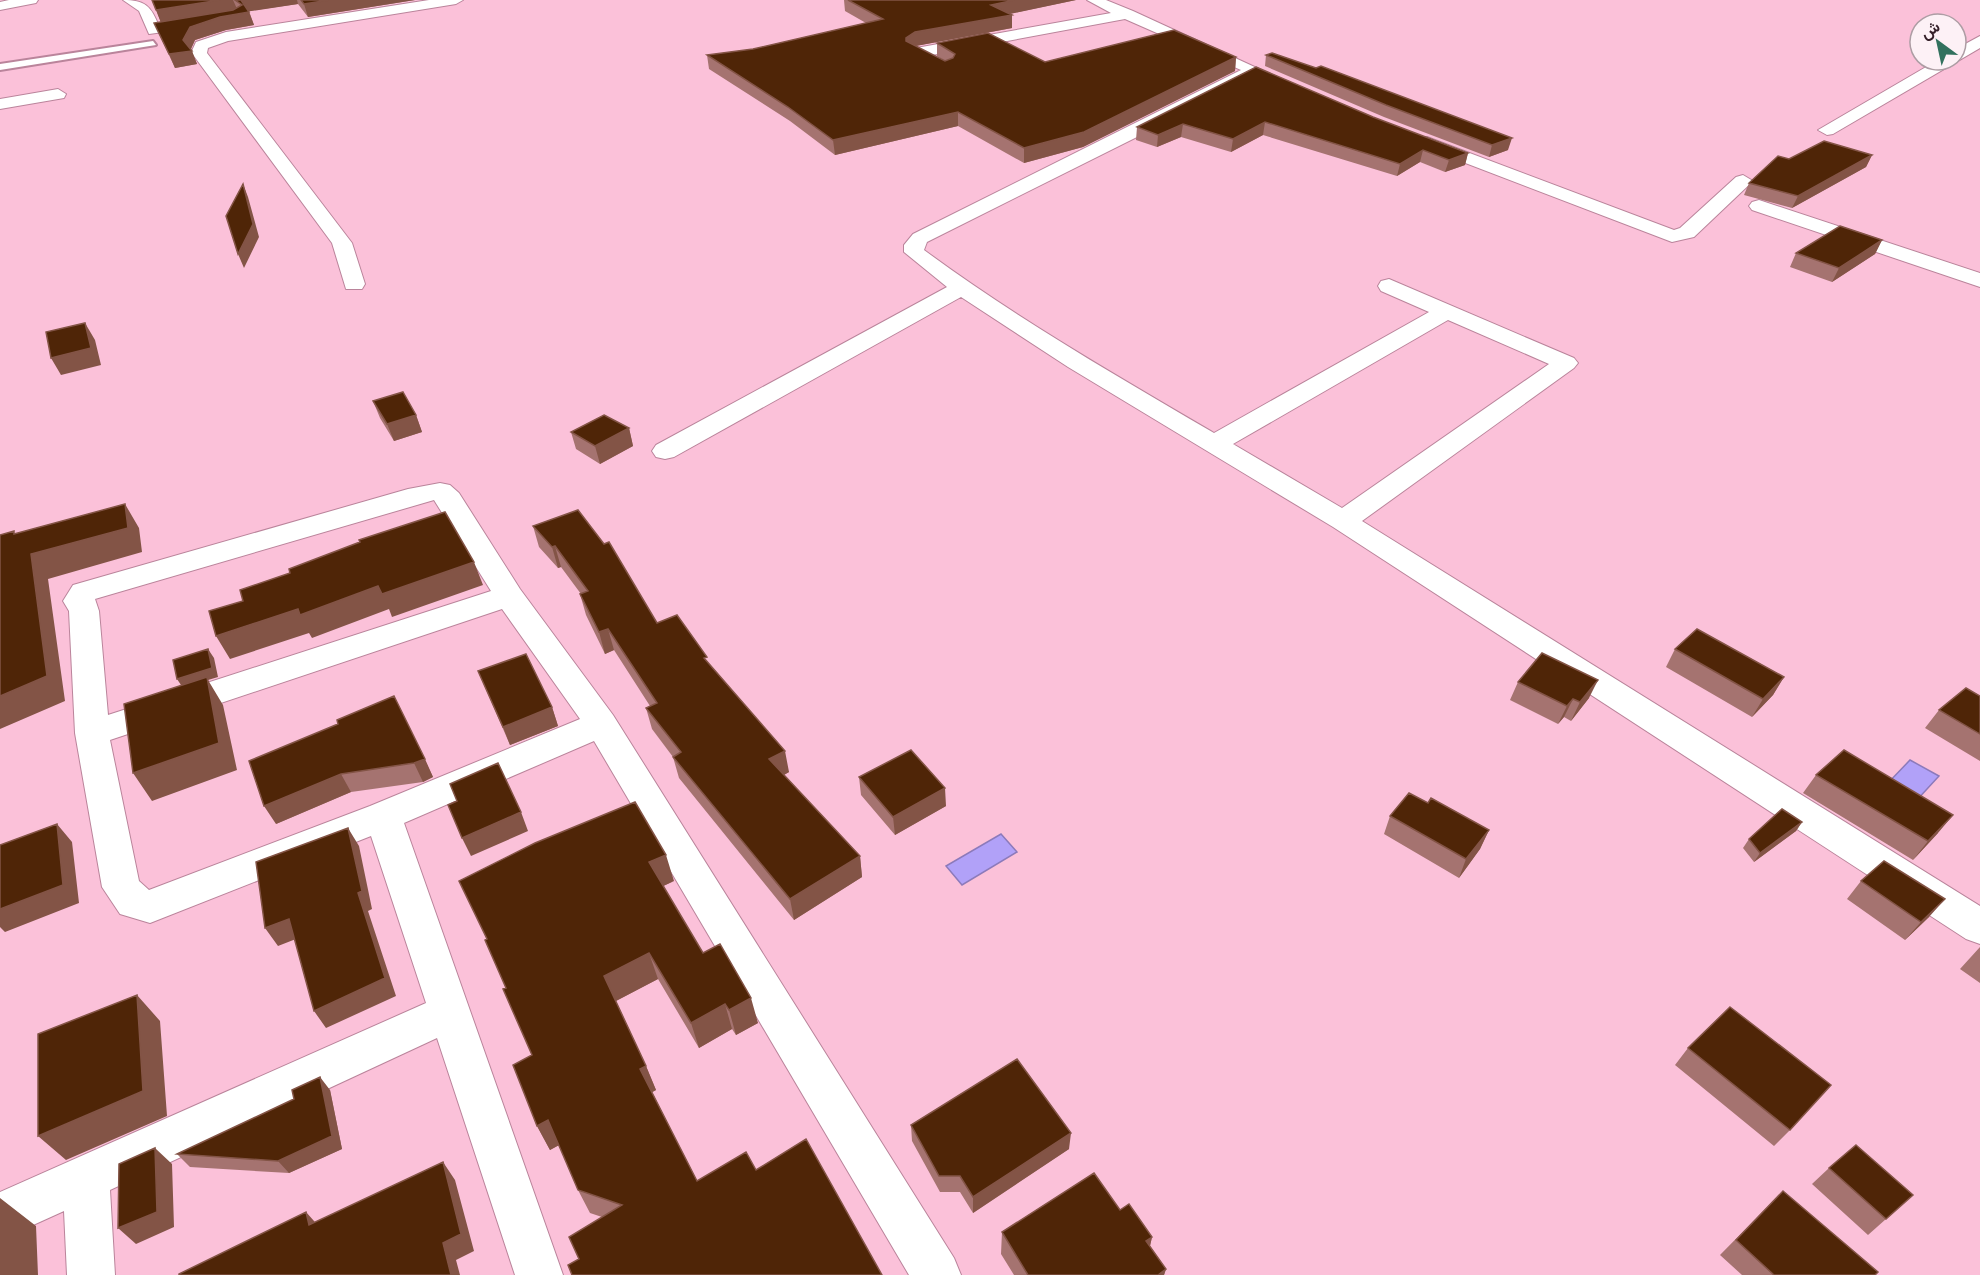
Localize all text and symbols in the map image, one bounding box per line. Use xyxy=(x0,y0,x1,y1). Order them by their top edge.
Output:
north arrow xyxy=(1908,12,1968,72)
text: ش xyxy=(1918,18,1943,43)

